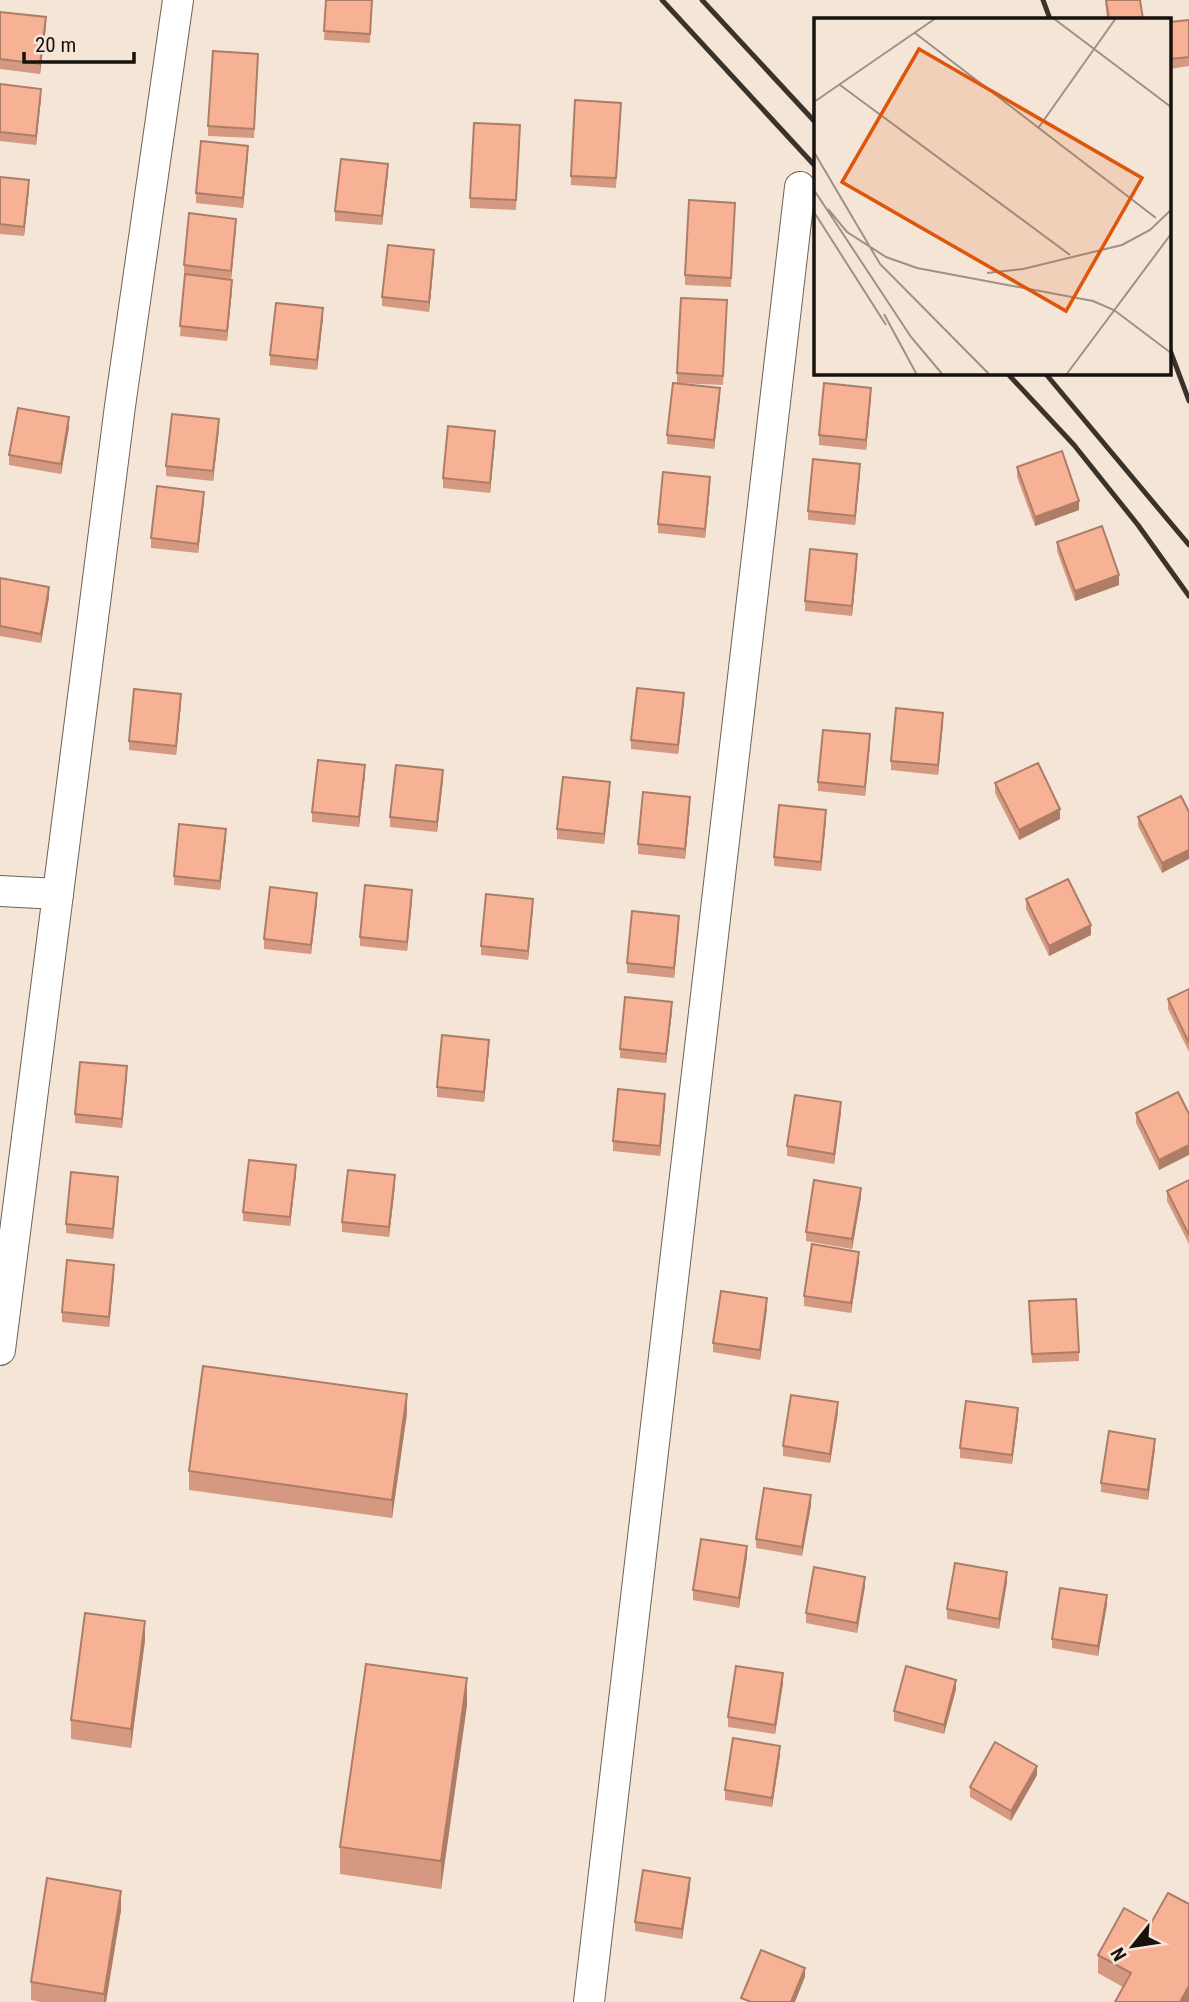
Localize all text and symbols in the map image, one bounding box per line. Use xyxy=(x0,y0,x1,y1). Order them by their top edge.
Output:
inset map xyxy=(814,18,1172,374)
scale bar xyxy=(24,21,135,65)
text: 20 m xyxy=(35,33,76,57)
north arrow xyxy=(1098,1911,1168,1981)
text: N xyxy=(1106,1943,1132,1965)

